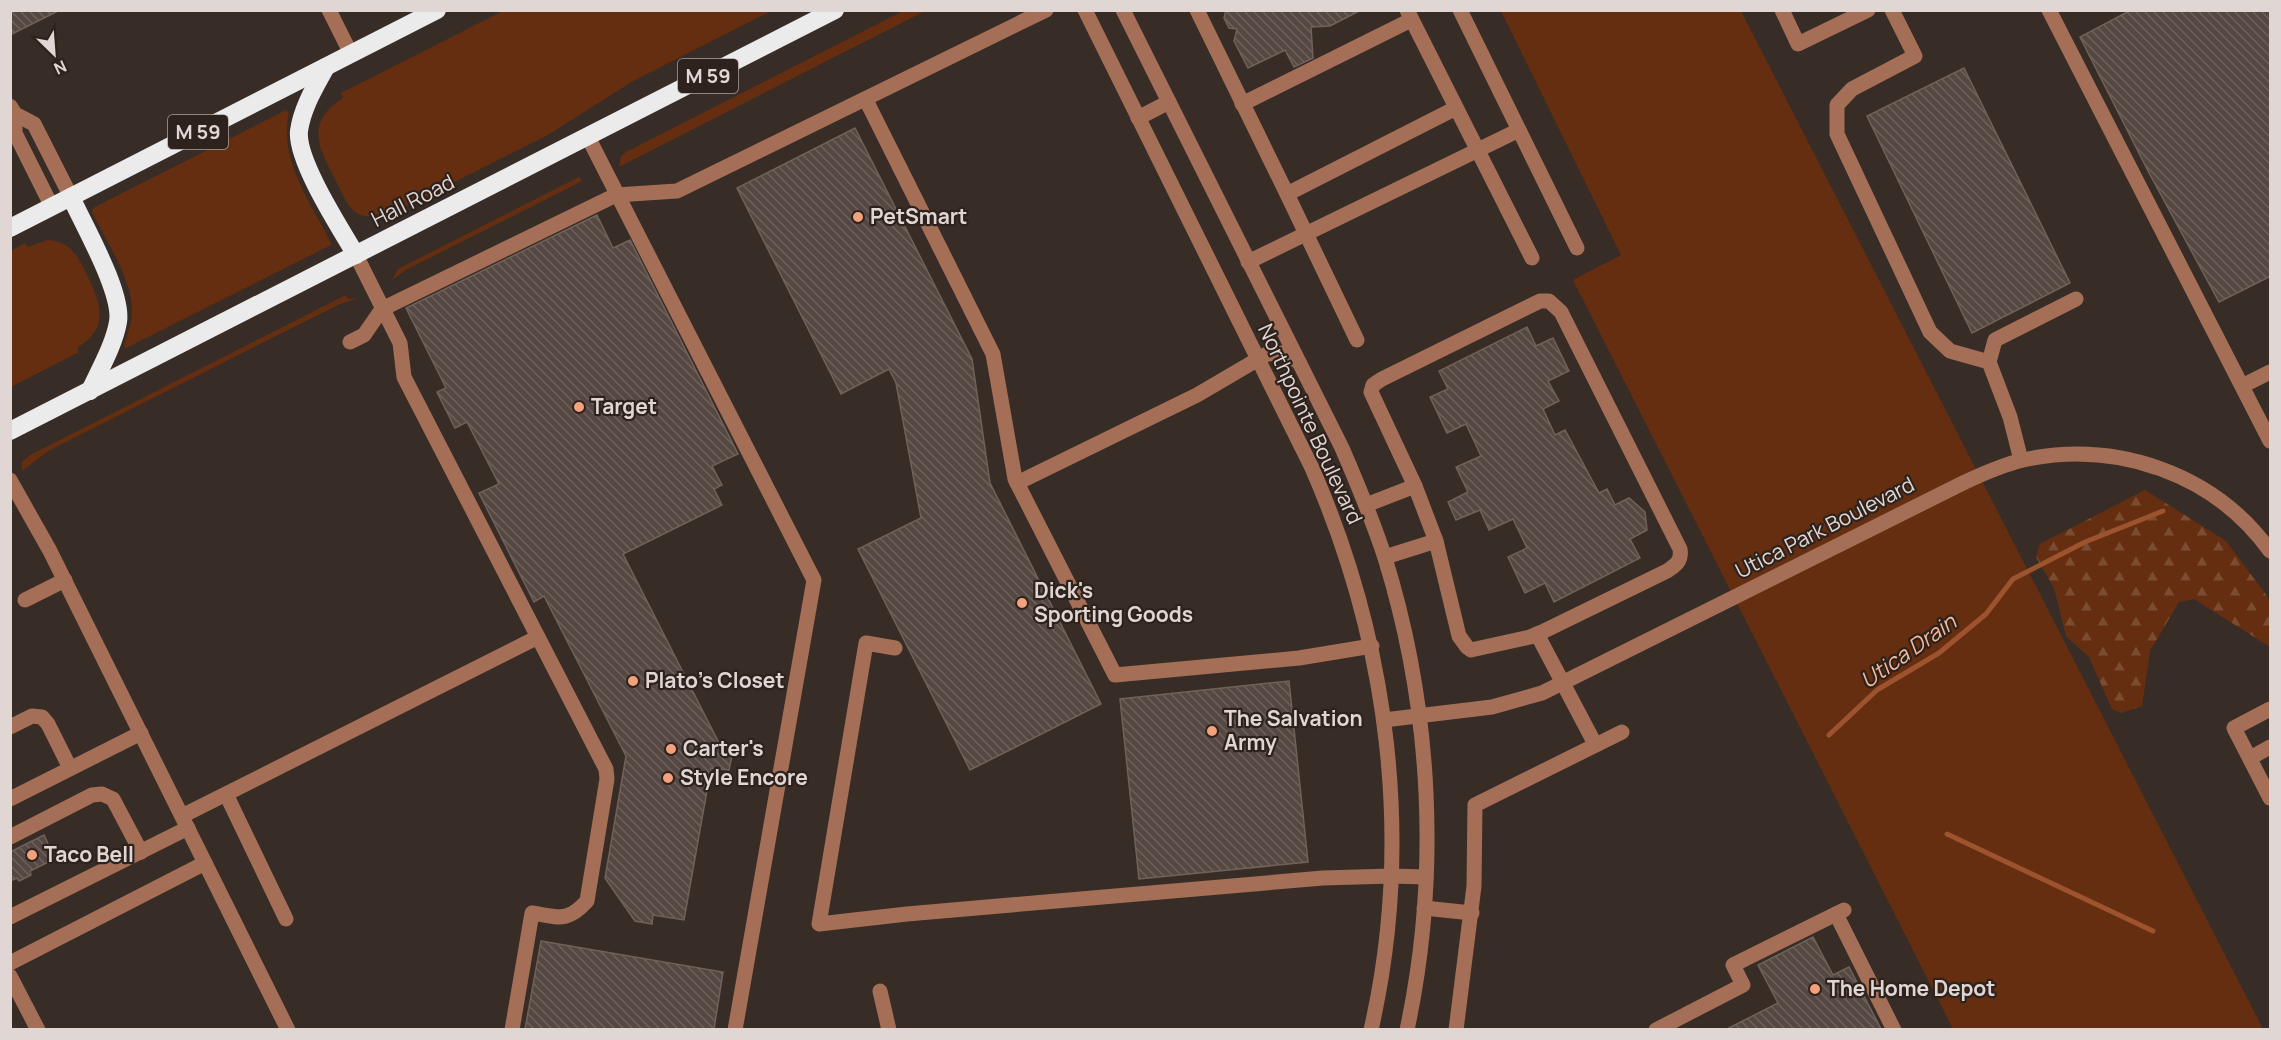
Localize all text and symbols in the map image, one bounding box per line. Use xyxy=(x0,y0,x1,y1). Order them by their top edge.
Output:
north arrow xyxy=(24,24,84,84)
text: N xyxy=(50,55,70,80)
road number: M 59 xyxy=(678,59,738,93)
road number: M 59 xyxy=(168,115,228,149)
street label: Hall Road xyxy=(366,167,459,233)
place label: PetSmart xyxy=(870,202,967,230)
marker: PetSmart xyxy=(851,210,865,224)
street label: Northpointe Boulevard xyxy=(1252,319,1370,528)
place label: Target xyxy=(591,392,657,420)
marker: Target xyxy=(572,400,586,414)
street label: Utica Park Boulevard xyxy=(1730,470,1919,584)
place label: Dick's Sporting Goods xyxy=(1034,576,1193,628)
marker: Dick's Sporting Goods xyxy=(1015,596,1029,610)
water label: Utica Drain xyxy=(1854,606,1963,695)
place label: Plato's Closet xyxy=(645,666,785,694)
marker: Plato's Closet xyxy=(626,674,640,688)
place label: The Salvation Army xyxy=(1224,704,1363,756)
marker: The Salvation Army xyxy=(1205,724,1219,738)
place label: Carter's xyxy=(683,734,764,762)
marker: Carter's xyxy=(664,742,678,756)
place label: Style Encore xyxy=(680,763,808,791)
marker: Style Encore xyxy=(661,771,675,785)
place label: Taco Bell xyxy=(44,840,134,868)
marker: Taco Bell xyxy=(25,848,39,862)
place label: The Home Depot xyxy=(1827,974,1995,1002)
marker: The Home Depot xyxy=(1808,982,1822,996)

